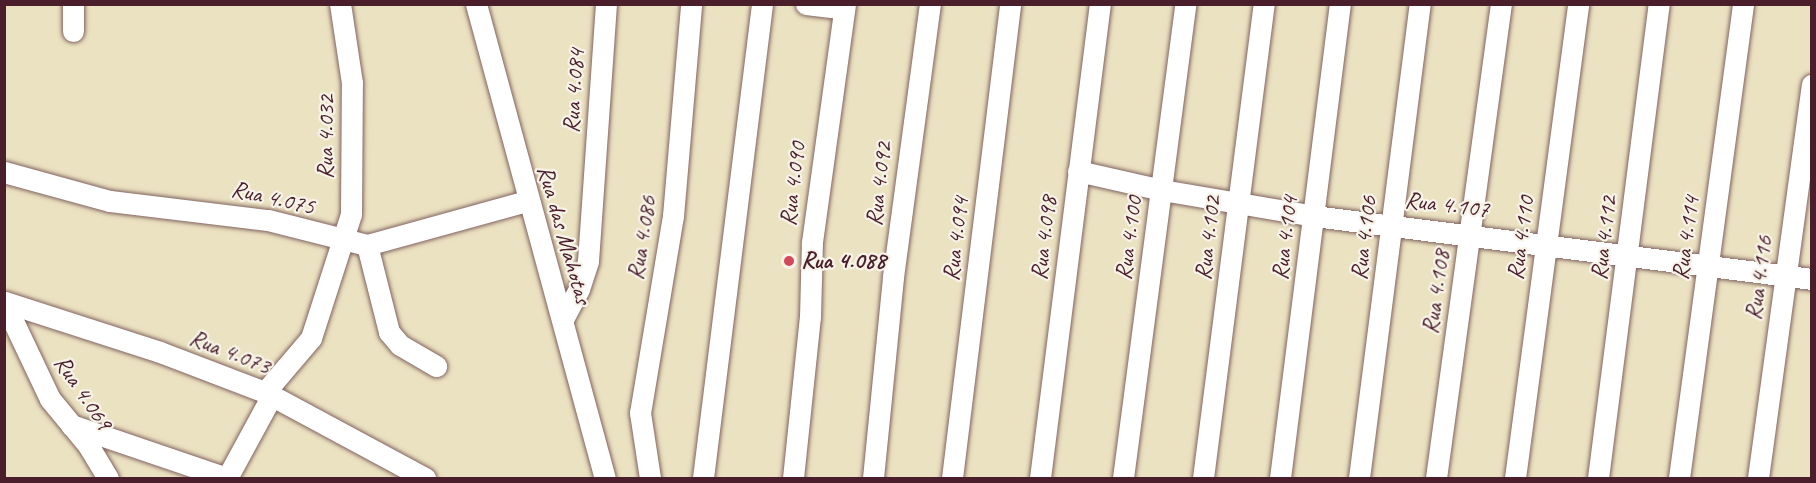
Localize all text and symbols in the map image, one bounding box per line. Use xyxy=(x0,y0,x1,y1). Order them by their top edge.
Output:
street label: Rua 4.084 xyxy=(557,48,591,134)
street label: Rua 4.032 xyxy=(311,95,341,179)
street label: Rua 4.090 xyxy=(774,140,812,228)
street label: Rua 4.092 xyxy=(860,140,898,228)
street label: Rua das Mahotas xyxy=(530,162,598,308)
street label: Rua 4.075 xyxy=(229,174,317,222)
street label: Rua 4.107 xyxy=(1403,186,1491,224)
street label: Rua 4.086 xyxy=(621,194,663,282)
street label: Rua 4.098 xyxy=(1025,194,1063,282)
street label: Rua 4.100 xyxy=(1109,194,1149,282)
street label: Rua 4.102 xyxy=(1189,194,1227,282)
street label: Rua 4.104 xyxy=(1266,194,1304,282)
street label: Rua 4.106 xyxy=(1345,194,1383,282)
street label: Rua 4.110 xyxy=(1501,194,1541,282)
street label: Rua 4.112 xyxy=(1585,194,1623,282)
street label: Rua 4.114 xyxy=(1666,194,1706,282)
street label: Rua 4.094 xyxy=(937,195,975,283)
street label: Rua 4.116 xyxy=(1739,234,1779,322)
place label: Rua 4.088 xyxy=(801,247,886,275)
street label: Rua 4.108 xyxy=(1416,248,1456,336)
marker: Rua 4.088 xyxy=(782,254,796,268)
street label: Rua 4.073 xyxy=(185,323,275,381)
street label: Rua 4.069 xyxy=(47,350,119,436)

